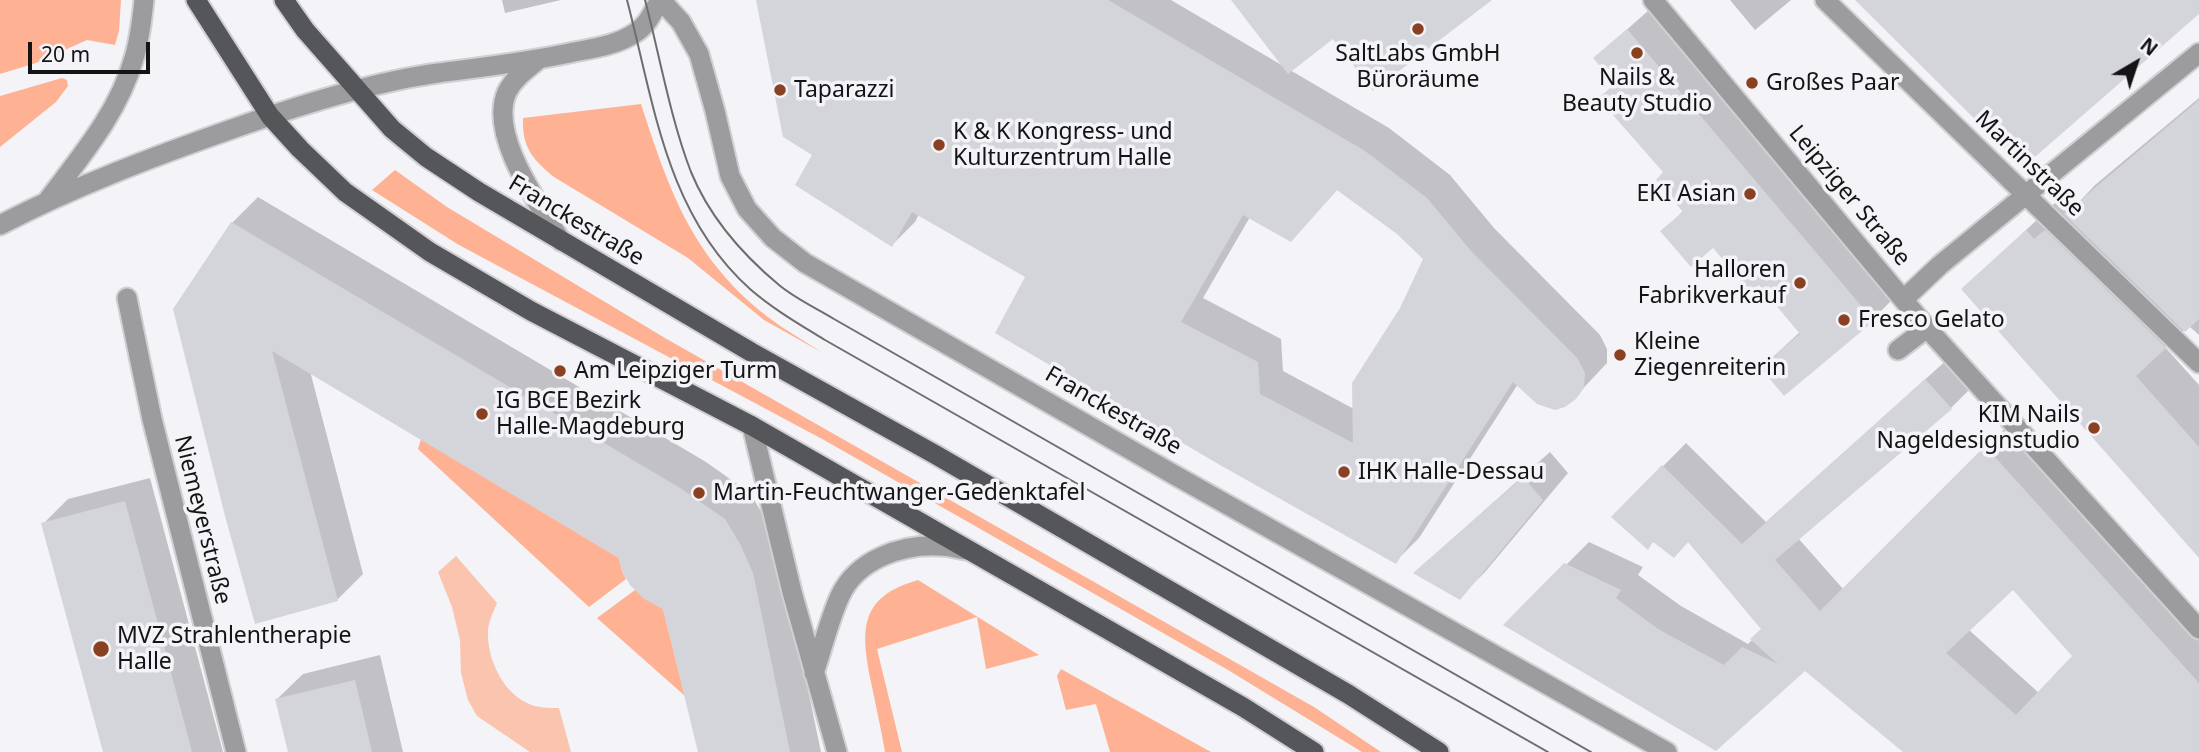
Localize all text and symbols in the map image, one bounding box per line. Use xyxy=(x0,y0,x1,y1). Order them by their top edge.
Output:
marker: SaltLabs GmbH Büroräume xyxy=(1410,21,1426,37)
scale bar xyxy=(32,28,154,72)
north arrow xyxy=(2101,28,2171,98)
text: N xyxy=(2135,32,2163,62)
text: 20 m xyxy=(41,40,90,68)
place label: SaltLabs GmbH Büroräume xyxy=(1335,40,1501,94)
marker: Nails & Beauty Studio xyxy=(1629,45,1645,61)
place label: Nails & Beauty Studio xyxy=(1562,64,1712,118)
place label: Großes Paar xyxy=(1766,69,1899,97)
marker: Großes Paar xyxy=(1744,75,1760,91)
place label: Taparazzi xyxy=(794,76,894,104)
marker: Taparazzi xyxy=(772,82,788,98)
street label: Martinstraße xyxy=(1969,105,2089,223)
place label: K & K Kongress- und Kulturzentrum Halle xyxy=(953,118,1173,172)
street label: Leipziger Straße xyxy=(1782,120,1916,272)
marker: K & K Kongress- und Kulturzentrum Halle xyxy=(931,137,947,153)
street label: Franckestraße xyxy=(503,170,649,272)
place label: EKI Asian xyxy=(1636,180,1736,208)
marker: EKI Asian xyxy=(1742,186,1758,202)
place label: Halloren Fabrikverkauf xyxy=(1638,256,1786,310)
marker: Halloren Fabrikverkauf xyxy=(1792,275,1808,291)
place label: Fresco Gelato xyxy=(1858,306,2005,334)
marker: Fresco Gelato xyxy=(1836,312,1852,328)
place label: Kleine Ziegenreiterin xyxy=(1634,328,1786,382)
marker: Kleine Ziegenreiterin xyxy=(1612,347,1628,363)
place label: Am Leipziger Turm xyxy=(574,357,777,385)
street label: Franckestraße xyxy=(1040,361,1186,461)
marker: Am Leipziger Turm xyxy=(552,363,568,379)
place label: IG BCE Bezirk Halle-Magdeburg xyxy=(496,387,685,441)
place label: KIM Nails Nageldesignstudio xyxy=(1877,401,2080,455)
marker: IG BCE Bezirk Halle-Magdeburg xyxy=(474,406,490,422)
marker: KIM Nails Nageldesignstudio xyxy=(2086,420,2102,436)
street label: Niemeyerstraße xyxy=(168,433,236,607)
place label: IHK Halle-Dessau xyxy=(1358,458,1544,486)
marker: IHK Halle-Dessau xyxy=(1336,464,1352,480)
place label: Martin-Feuchtwanger-Gedenktafel xyxy=(713,479,1085,507)
marker: Martin-Feuchtwanger-Gedenktafel xyxy=(691,485,707,501)
place label: MVZ Strahlentherapie Halle xyxy=(117,622,351,676)
marker: MVZ Strahlentherapie Halle xyxy=(91,639,111,659)

